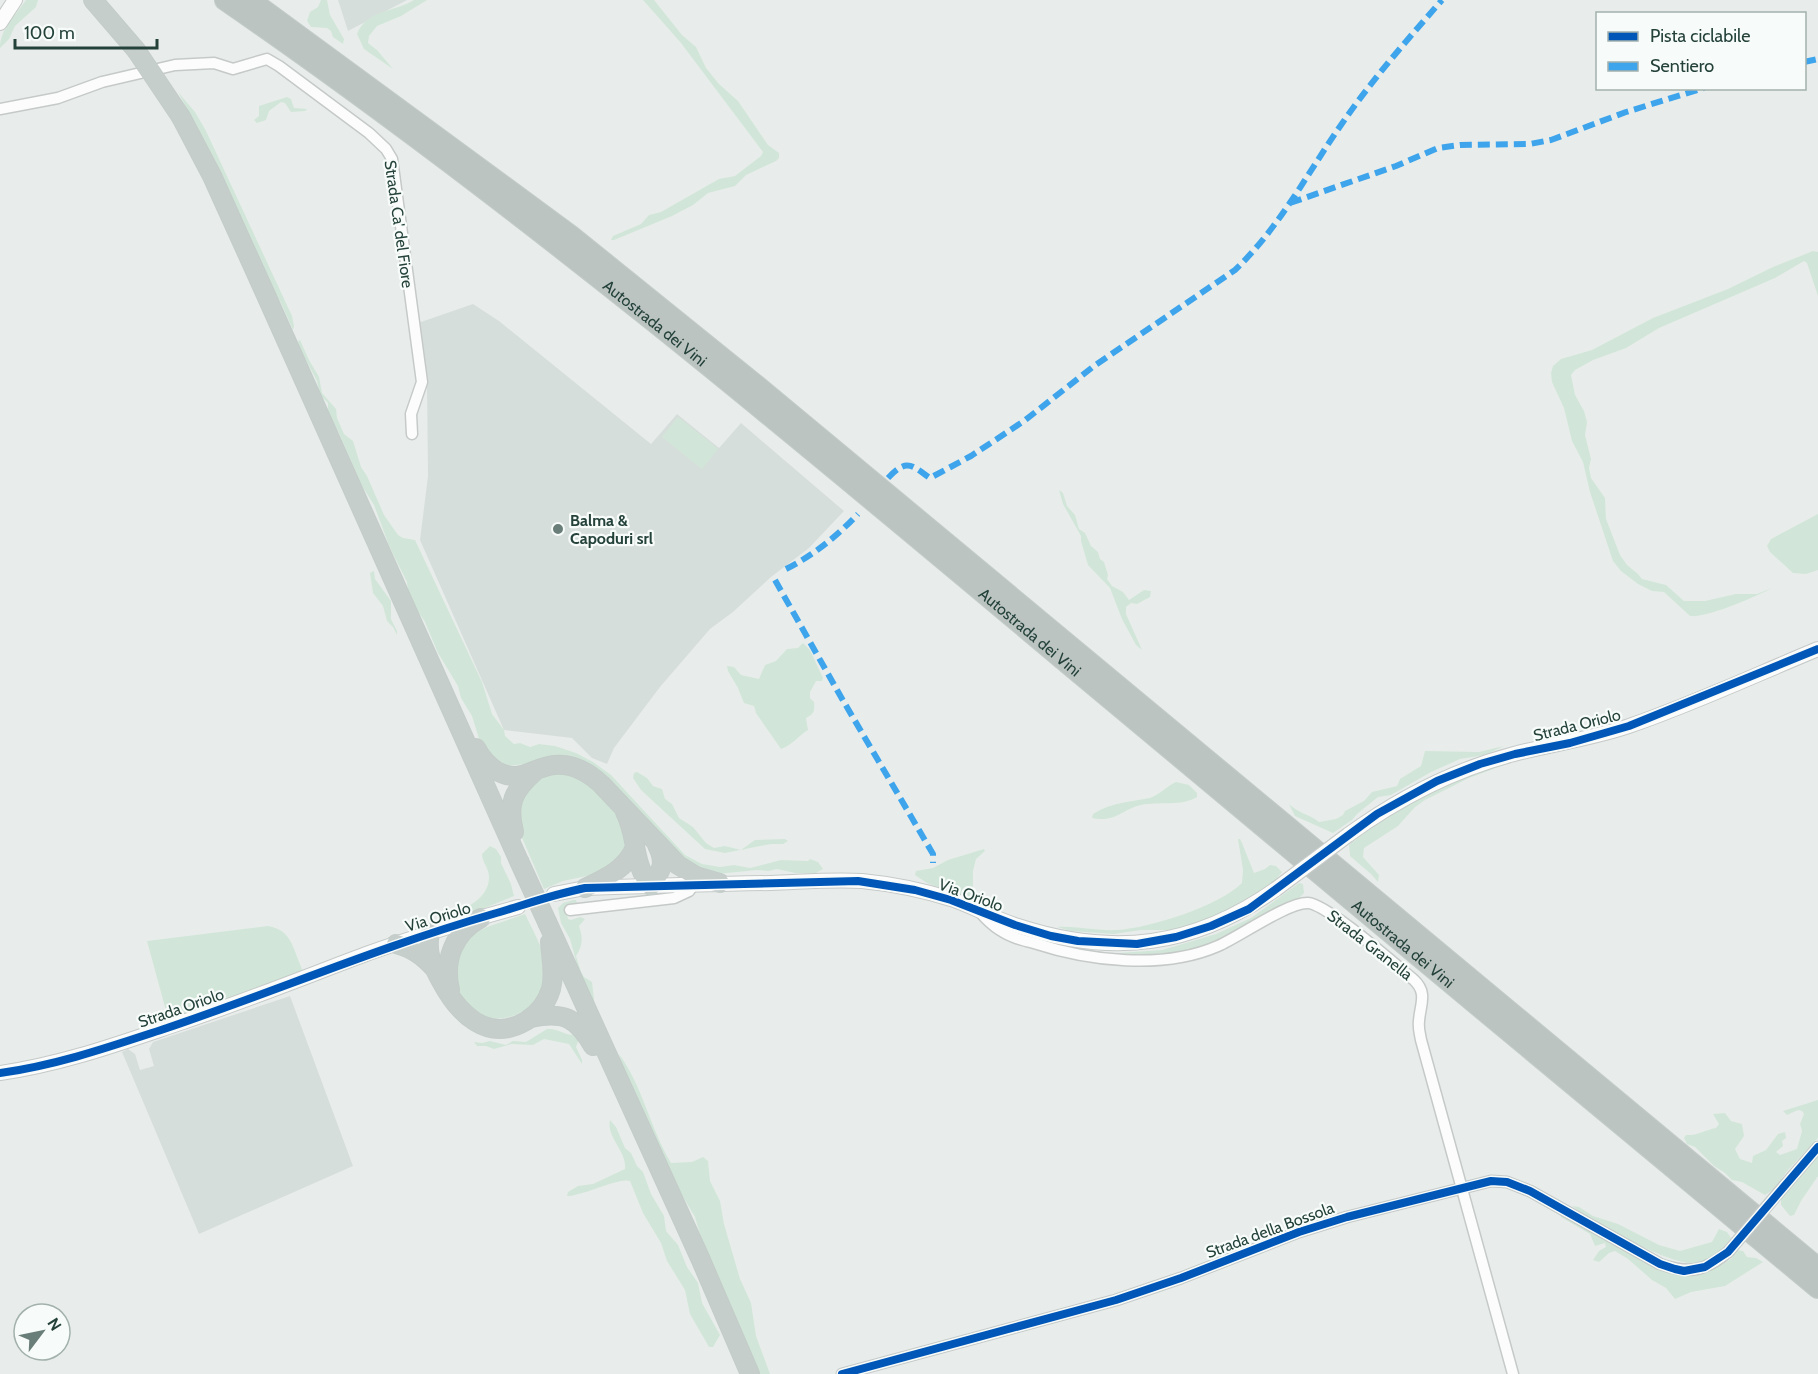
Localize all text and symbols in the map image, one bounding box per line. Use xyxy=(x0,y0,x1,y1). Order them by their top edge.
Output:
scale bar xyxy=(15,12,158,50)
legend xyxy=(1596,12,1806,90)
text: 100 m xyxy=(24,22,75,44)
text: Pista ciclabile xyxy=(1650,25,1750,47)
text: Sentiero xyxy=(1650,55,1714,77)
street label: Strada Ca' del Fiore xyxy=(381,159,417,289)
street label: Autostrada dei Vini xyxy=(600,276,711,370)
place label: Balma & Capoduri srl xyxy=(570,511,653,548)
marker: Balma & Capoduri srl xyxy=(551,522,565,536)
street label: Autostrada dei Vini xyxy=(975,584,1085,680)
street label: Strada Oriolo xyxy=(1531,705,1623,745)
street label: Via Oriolo xyxy=(936,875,1006,915)
street label: Autostrada dei Vini xyxy=(1348,895,1458,992)
street label: Via Oriolo xyxy=(403,898,473,936)
street label: Strada Granella xyxy=(1324,906,1417,984)
street label: Strada Oriolo xyxy=(136,984,226,1032)
street label: Strada della Bossola xyxy=(1203,1198,1337,1262)
north arrow xyxy=(12,1302,72,1362)
text: N xyxy=(43,1314,65,1334)

